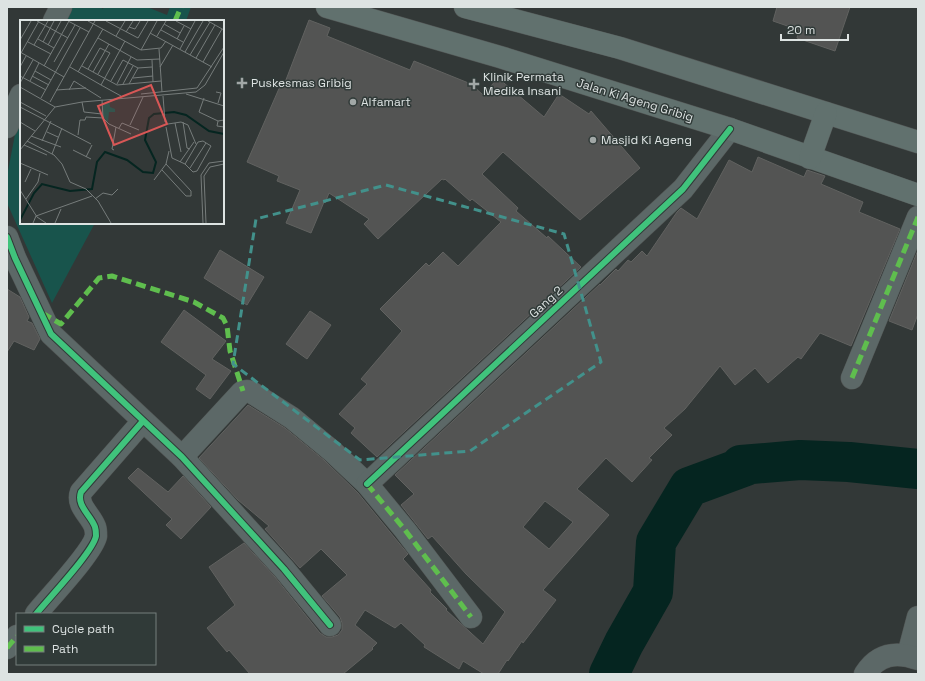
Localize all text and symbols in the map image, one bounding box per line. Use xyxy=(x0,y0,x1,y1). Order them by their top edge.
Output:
scale bar xyxy=(781,16,848,42)
inset map xyxy=(20,20,224,224)
text: 20 m xyxy=(787,22,815,38)
place label: Klinik Permata Medika Insani xyxy=(483,69,564,99)
place label: Puskesmas Gribig xyxy=(251,75,352,91)
street label: Jalan Ki Ageng Gribig xyxy=(575,75,695,125)
marker: Puskesmas Gribig xyxy=(236,77,248,89)
marker: Klinik Permata Medika Insani xyxy=(468,78,480,90)
place label: Alfamart xyxy=(361,94,411,110)
marker: Alfamart xyxy=(348,97,358,107)
place label: Masjid Ki Ageng xyxy=(601,132,692,148)
marker: Masjid Ki Ageng xyxy=(588,135,598,145)
street label: Gang 2 xyxy=(526,282,566,322)
legend xyxy=(16,613,156,665)
text: Cycle path xyxy=(52,621,114,637)
text: Path xyxy=(52,641,78,657)

